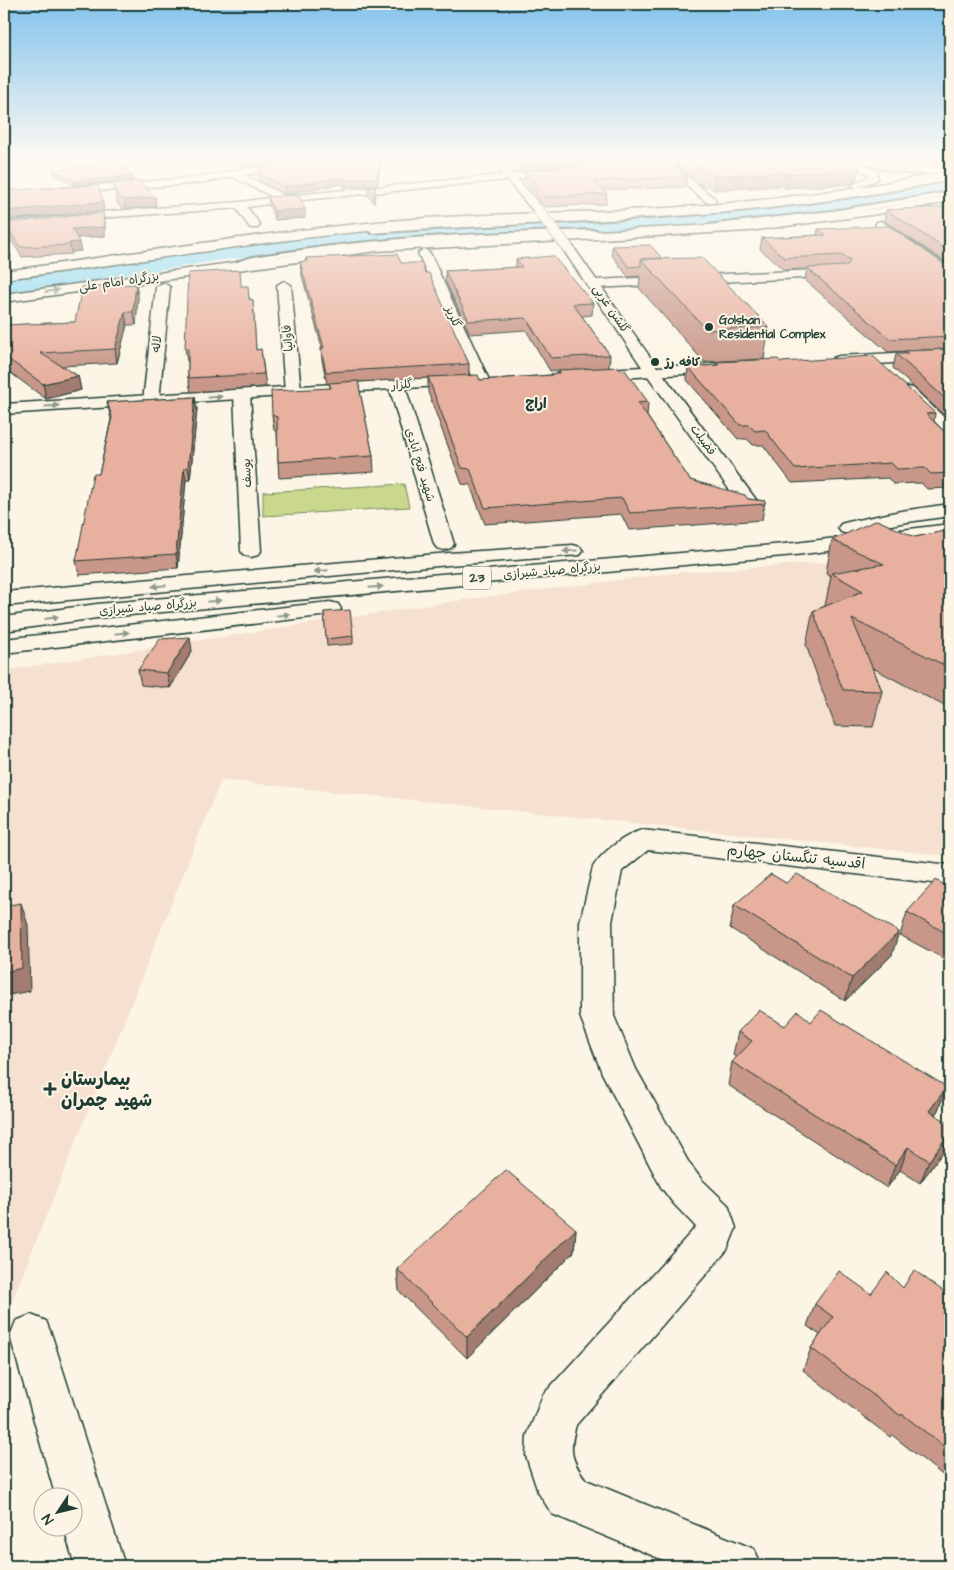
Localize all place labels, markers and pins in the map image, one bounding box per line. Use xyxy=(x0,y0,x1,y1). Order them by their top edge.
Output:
place label: Golshan Residential Complex xyxy=(719,312,826,344)
marker: Golshan Residential Complex xyxy=(703,321,715,333)
place label: کافه رژ xyxy=(664,354,701,371)
marker: کافه رژ xyxy=(649,356,661,368)
place label: بیمارستان شهید چمران xyxy=(61,1067,152,1113)
marker: بیمارستان شهید چمران xyxy=(43,1082,57,1096)

